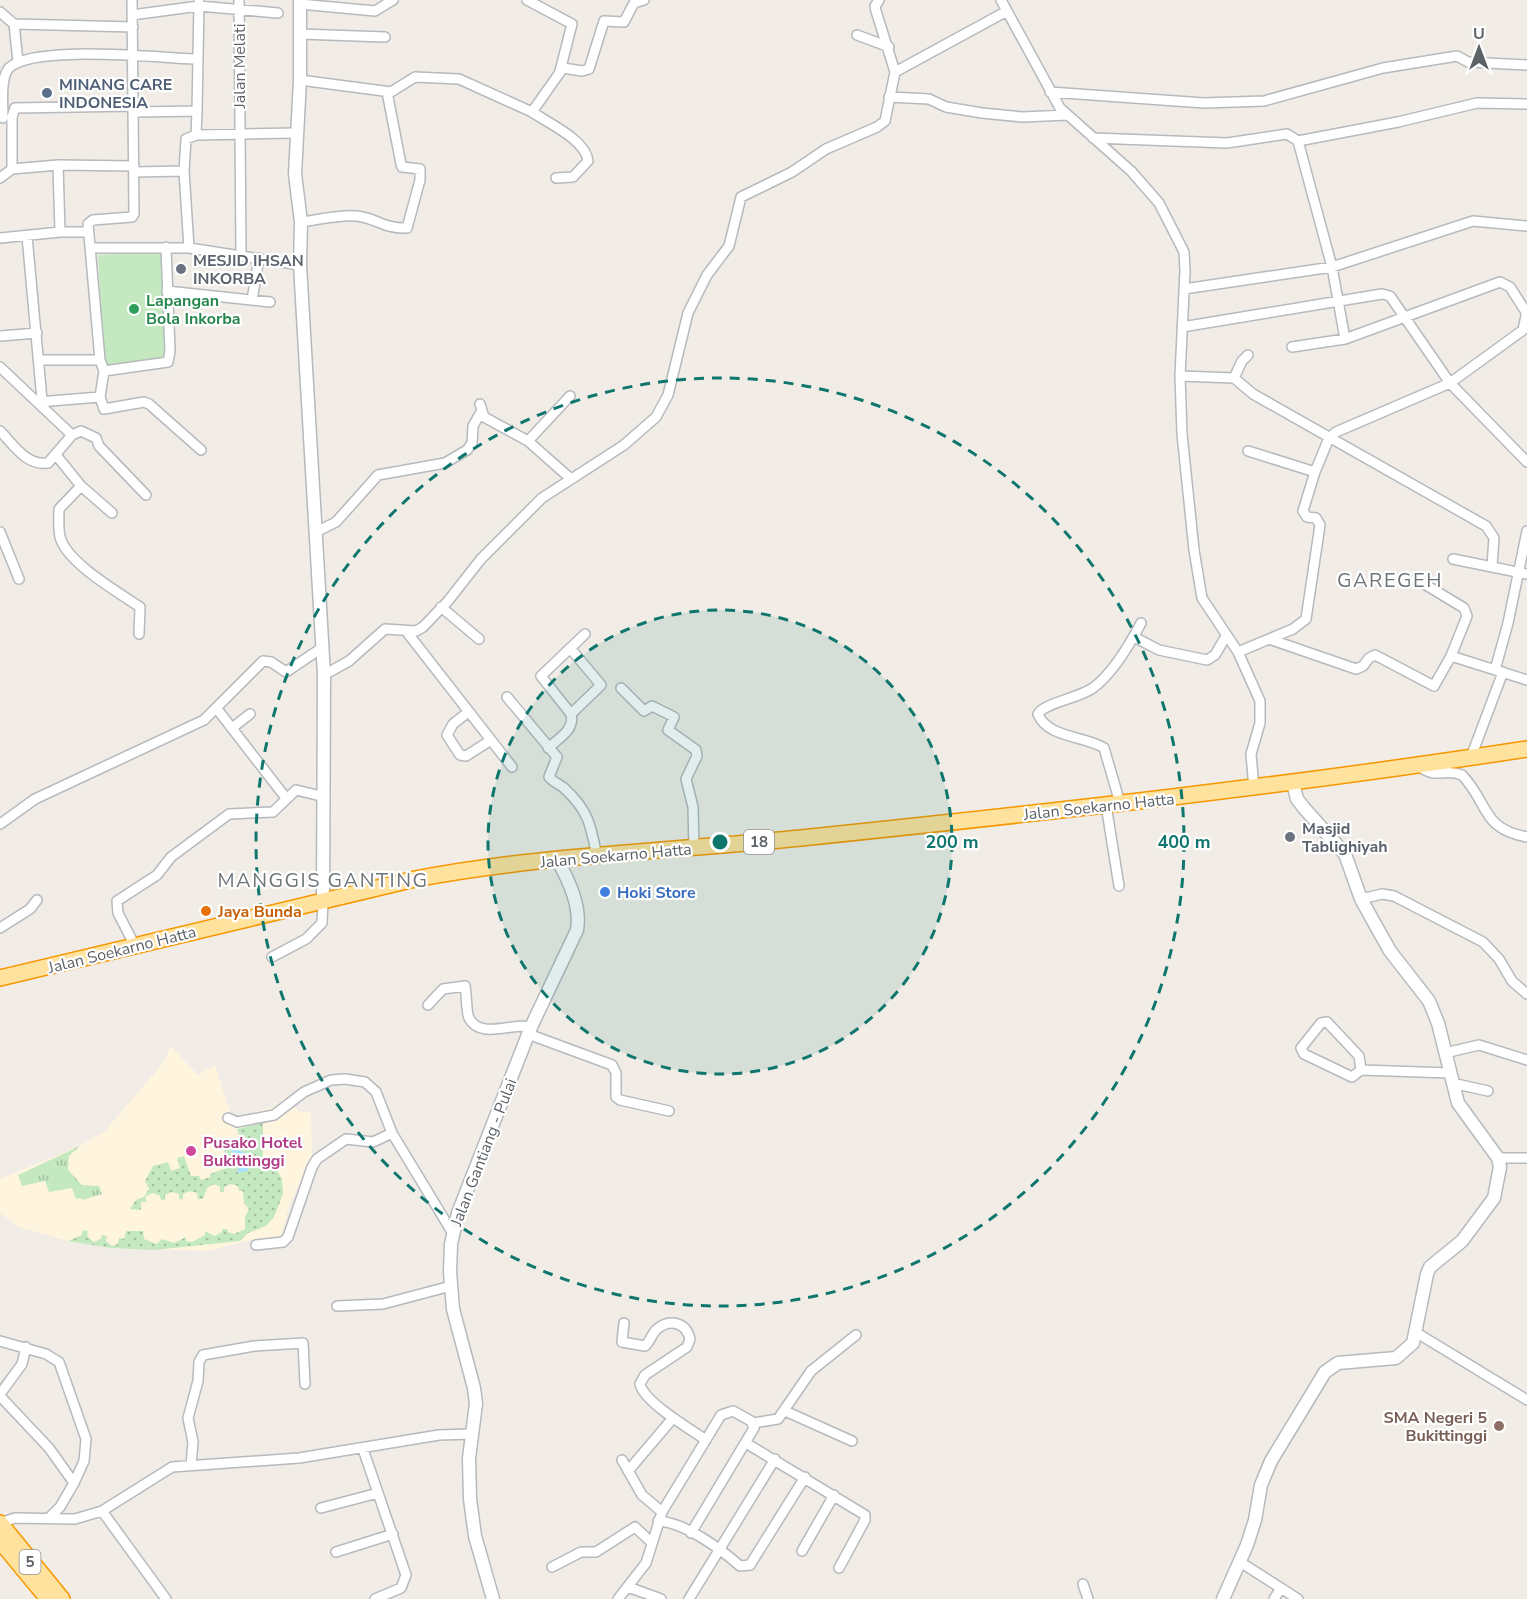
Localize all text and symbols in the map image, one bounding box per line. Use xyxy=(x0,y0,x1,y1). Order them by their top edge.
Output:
north arrow xyxy=(1449,18,1509,78)
text: U xyxy=(1473,23,1485,45)
street label: Jalan Melati xyxy=(229,24,251,109)
place label: MINANG CARE INDONESIA xyxy=(59,74,172,114)
marker: MINANG CARE INDONESIA xyxy=(40,86,54,100)
place label: MESJID IHSAN INKORBA xyxy=(193,250,304,290)
marker: MESJID IHSAN INKORBA xyxy=(174,262,188,276)
place label: Lapangan Bola Inkorba xyxy=(146,290,241,330)
marker: Lapangan Bola Inkorba xyxy=(127,302,141,316)
district label: GAREGEH xyxy=(1337,567,1443,594)
street label: Jalan Soekarno Hatta xyxy=(1022,788,1176,826)
place label: Masjid Tablighiyah xyxy=(1302,818,1388,858)
road number: 18 xyxy=(744,830,774,854)
text: 200 m xyxy=(925,830,979,854)
text: 400 m xyxy=(1157,830,1211,854)
marker: Masjid Tablighiyah xyxy=(1283,830,1297,844)
centre of rings xyxy=(710,832,730,852)
street label: Jalan Soekarno Hatta xyxy=(539,838,693,874)
district label: MANGGIS GANTING xyxy=(218,867,428,894)
place label: Hoki Store xyxy=(617,882,696,904)
marker: Hoki Store xyxy=(598,885,612,899)
place label: Jaya Bunda xyxy=(217,901,302,923)
marker: Jaya Bunda xyxy=(199,904,213,918)
street label: Jalan Soekarno Hatta xyxy=(45,921,198,979)
street label: Jalan Gantiang - Pulai xyxy=(445,1075,522,1230)
place label: Pusako Hotel Bukittinggi xyxy=(203,1132,302,1172)
marker: Pusako Hotel Bukittinggi xyxy=(184,1144,198,1158)
place label: SMA Negeri 5 Bukittinggi xyxy=(1384,1407,1487,1447)
marker: SMA Negeri 5 Bukittinggi xyxy=(1492,1419,1506,1433)
road number: 5 xyxy=(20,1550,40,1574)

